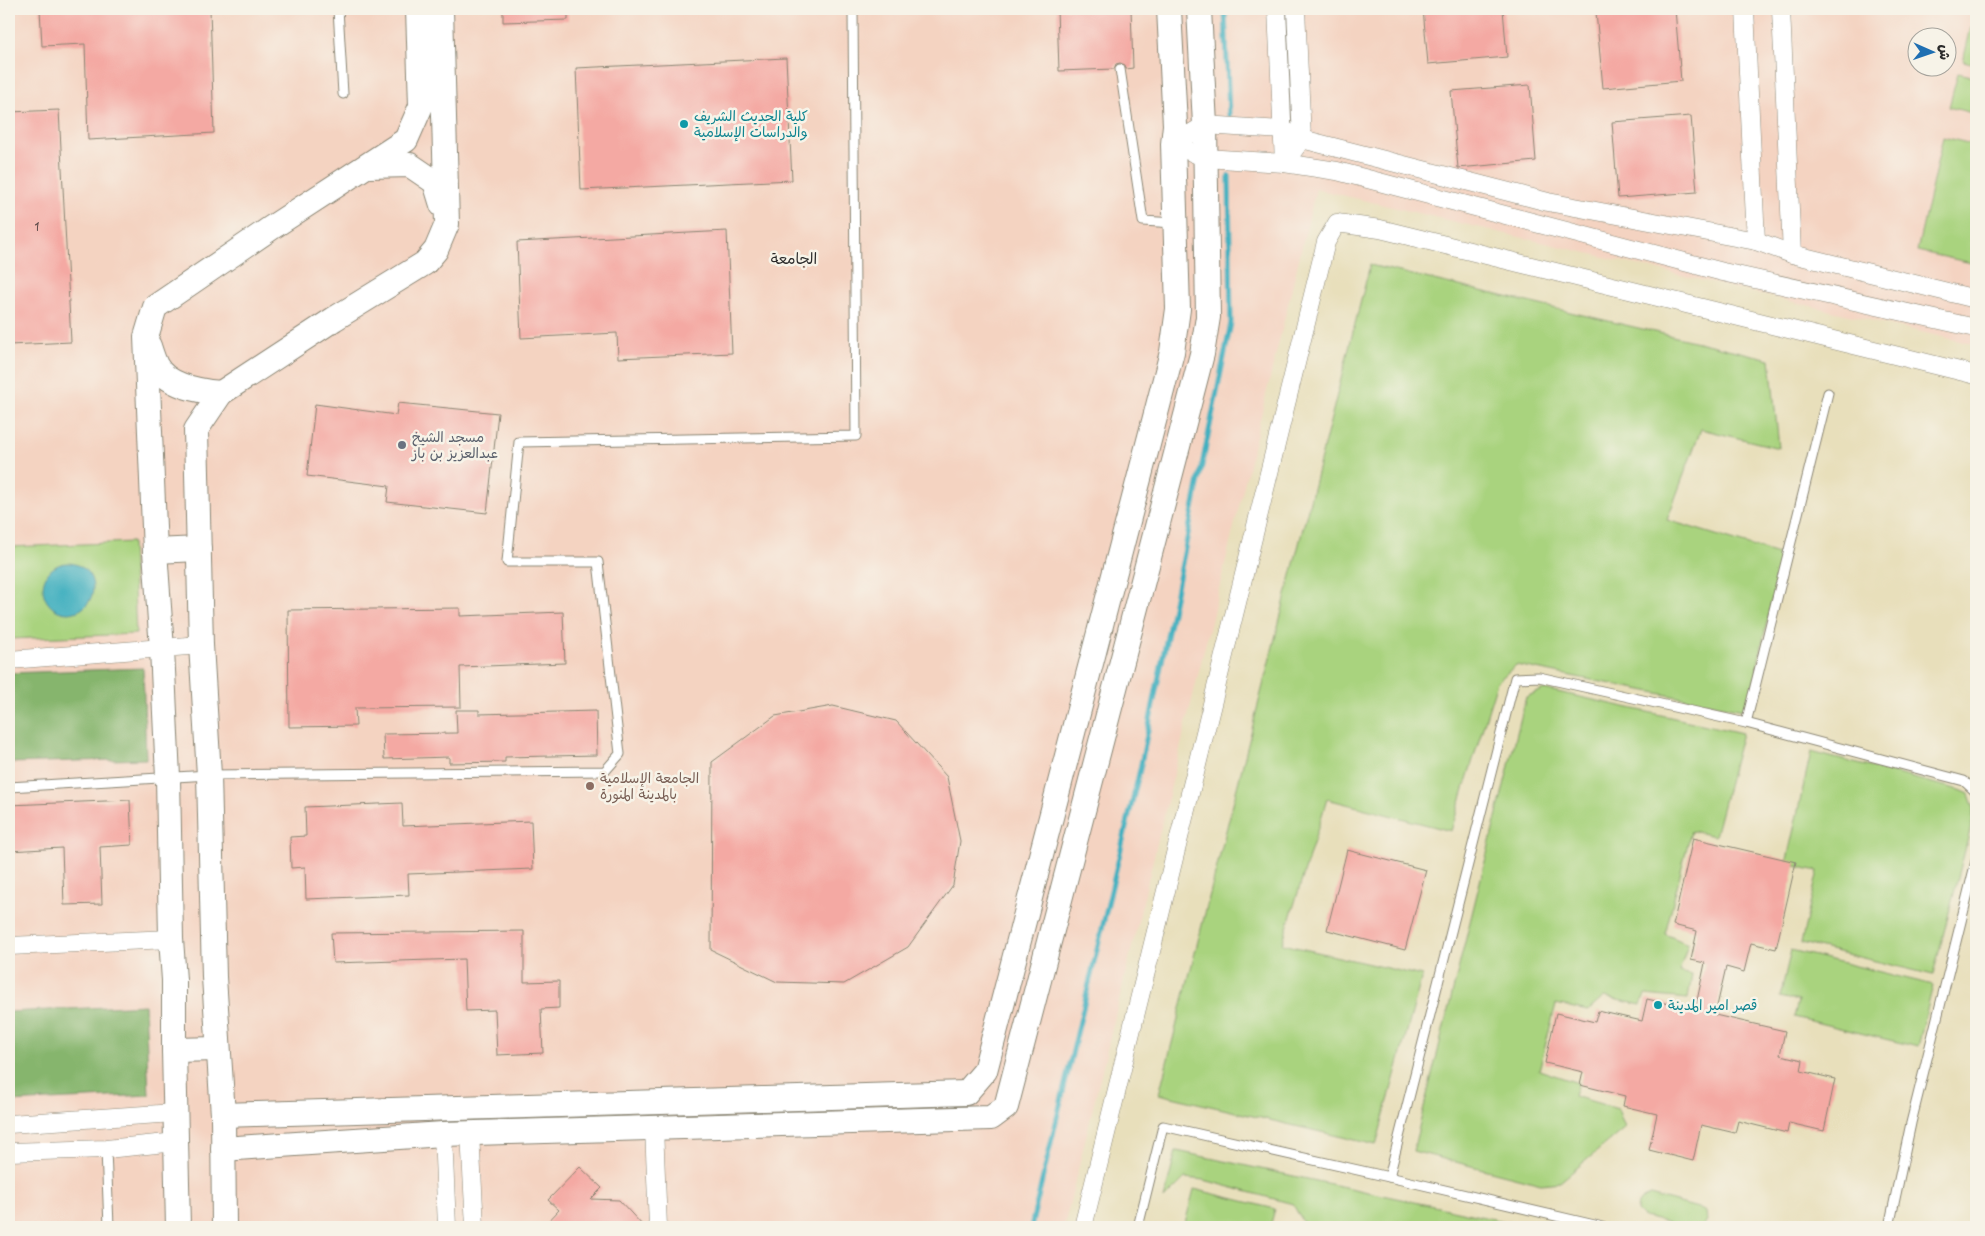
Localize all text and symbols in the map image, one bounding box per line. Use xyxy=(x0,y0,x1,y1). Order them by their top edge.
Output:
north arrow xyxy=(1908,28,1958,78)
text: ش xyxy=(1935,44,1956,61)
place label: كلية الحديث الشريف والدراسات الإسلامية xyxy=(694,105,808,142)
marker: كلية الحديث الشريف والدراسات الإسلامية xyxy=(678,118,690,130)
house number: 1 xyxy=(35,218,40,235)
district label: الجامعة xyxy=(771,246,817,269)
place label: مسجد الشيخ عبدالعزيز بن باز xyxy=(411,426,498,463)
marker: مسجد الشيخ عبدالعزيز بن باز xyxy=(396,439,408,451)
place label: الجامعة الإسلامية بالمدينة المنورة xyxy=(600,767,699,804)
marker: الجامعة الإسلامية بالمدينة المنورة xyxy=(584,780,596,792)
place label: قصر امير المدينة xyxy=(1668,994,1757,1015)
marker: قصر امير المدينة xyxy=(1652,999,1664,1011)

